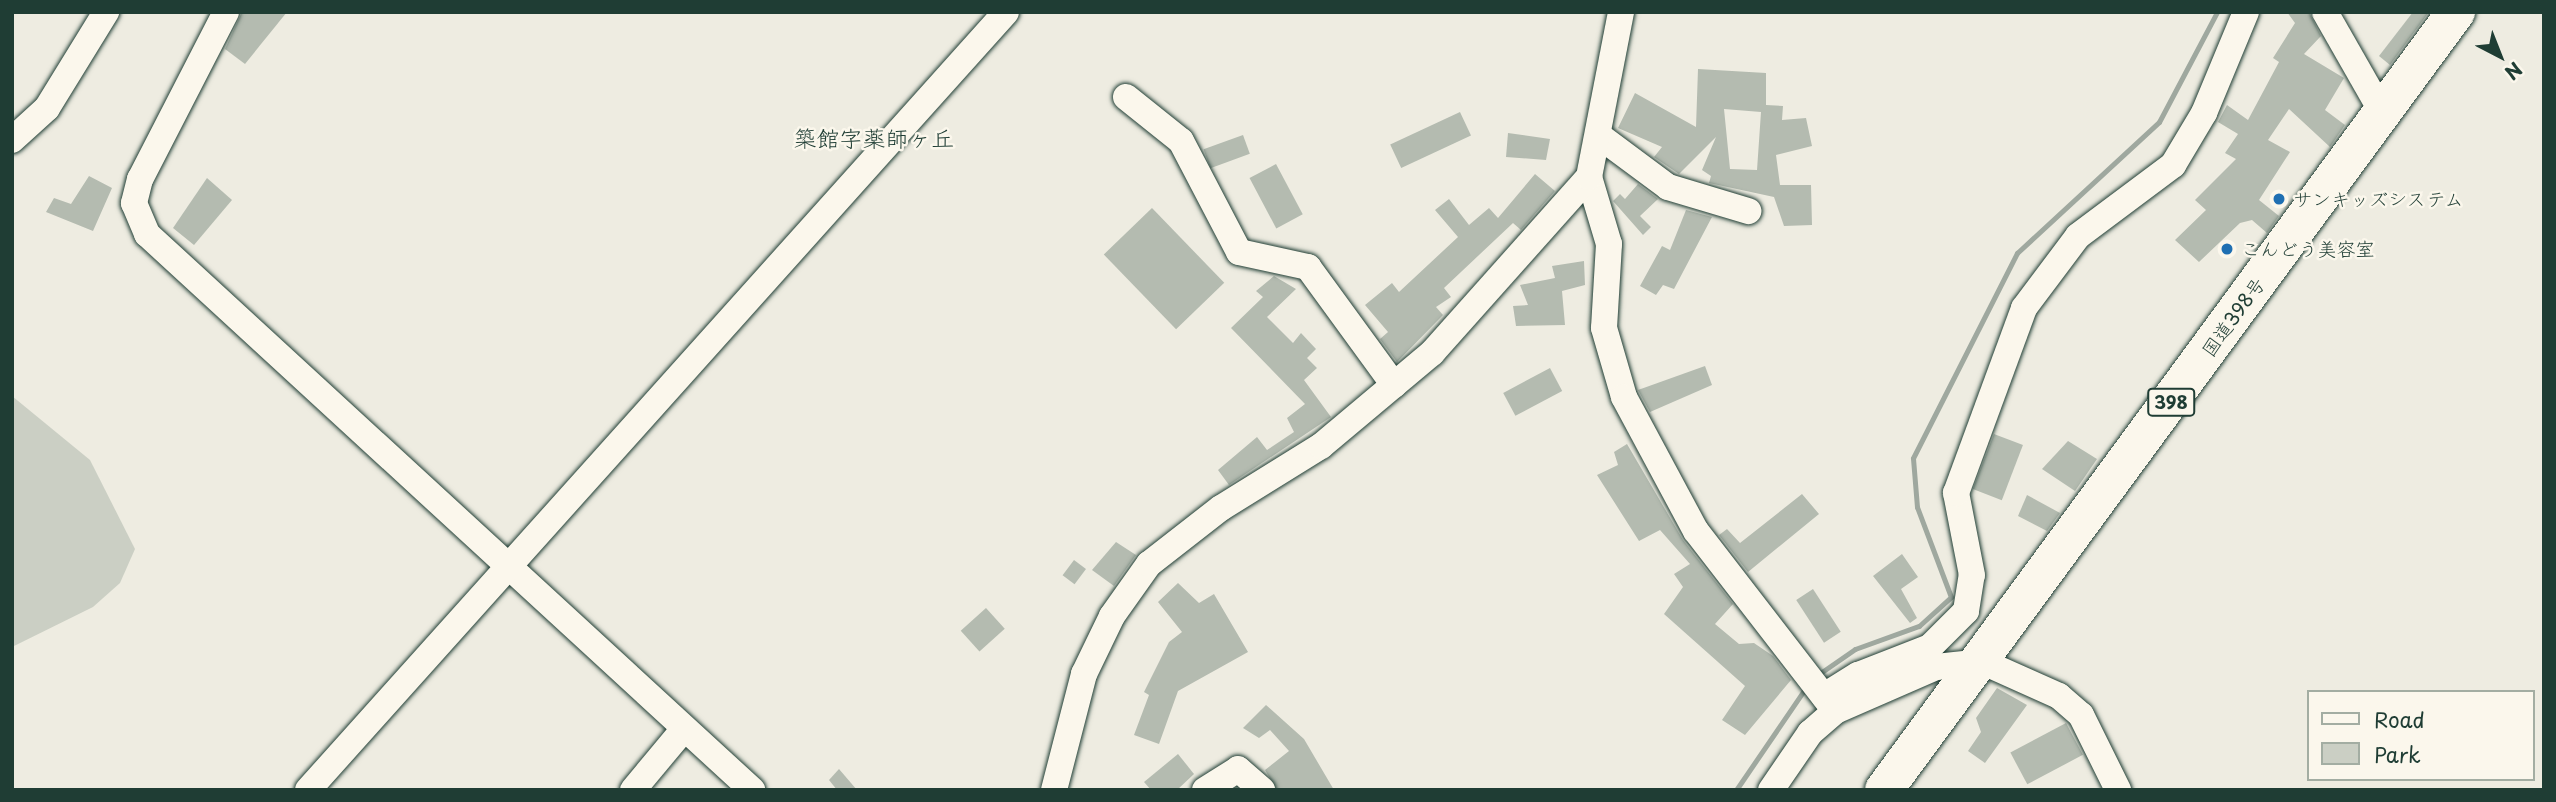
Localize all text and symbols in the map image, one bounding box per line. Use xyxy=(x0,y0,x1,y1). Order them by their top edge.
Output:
north arrow xyxy=(2465,21,2535,91)
text: N xyxy=(2499,56,2529,87)
district label: 築館字薬師ヶ丘 xyxy=(794,124,954,152)
place label: サンキッズシステム xyxy=(2293,188,2464,210)
marker: サンキッズシステム xyxy=(2271,191,2287,207)
place label: こんどう美容室 xyxy=(2241,238,2374,260)
marker: こんどう美容室 xyxy=(2219,241,2235,257)
street label: 国道398号 xyxy=(2197,273,2269,361)
road number: 398 xyxy=(2146,388,2196,416)
legend xyxy=(2308,690,2535,781)
text: Road xyxy=(2374,703,2425,735)
text: Park xyxy=(2374,738,2421,770)

